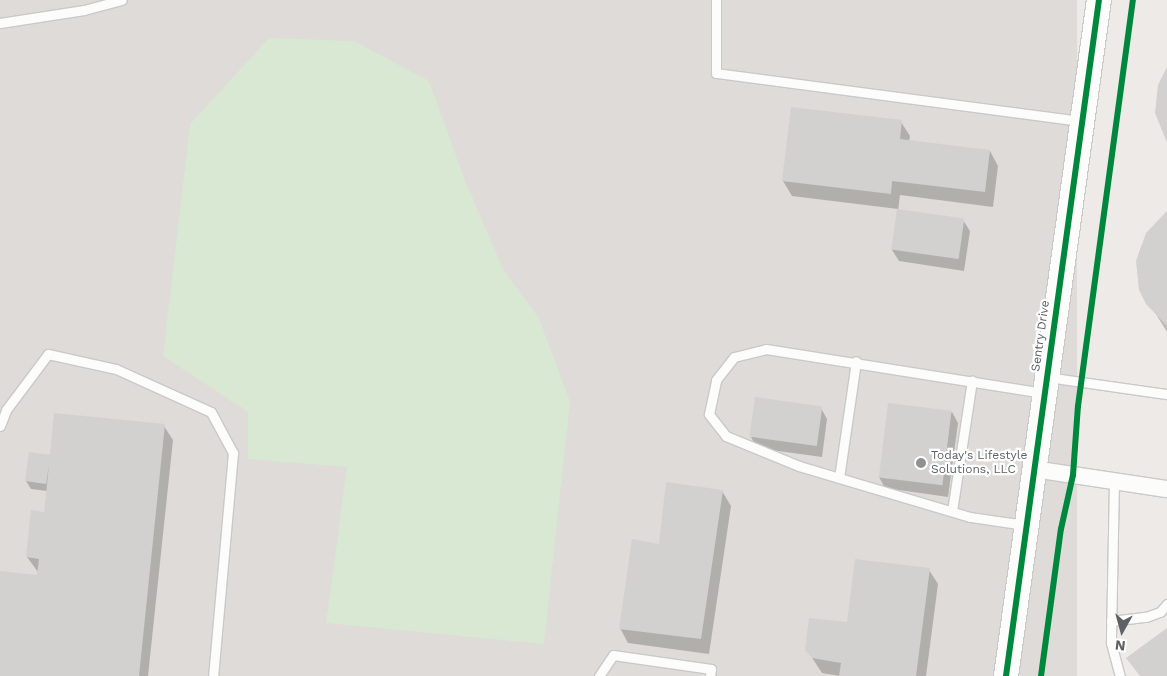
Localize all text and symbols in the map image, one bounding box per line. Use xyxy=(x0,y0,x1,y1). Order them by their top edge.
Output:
street label: Sentry Drive xyxy=(1029,299,1053,373)
place label: Today's Lifestyle Solutions, LLC xyxy=(931,449,1027,477)
marker: Today's Lifestyle Solutions, LLC xyxy=(915,457,927,469)
north arrow xyxy=(1097,606,1147,656)
text: N xyxy=(1114,637,1126,654)

